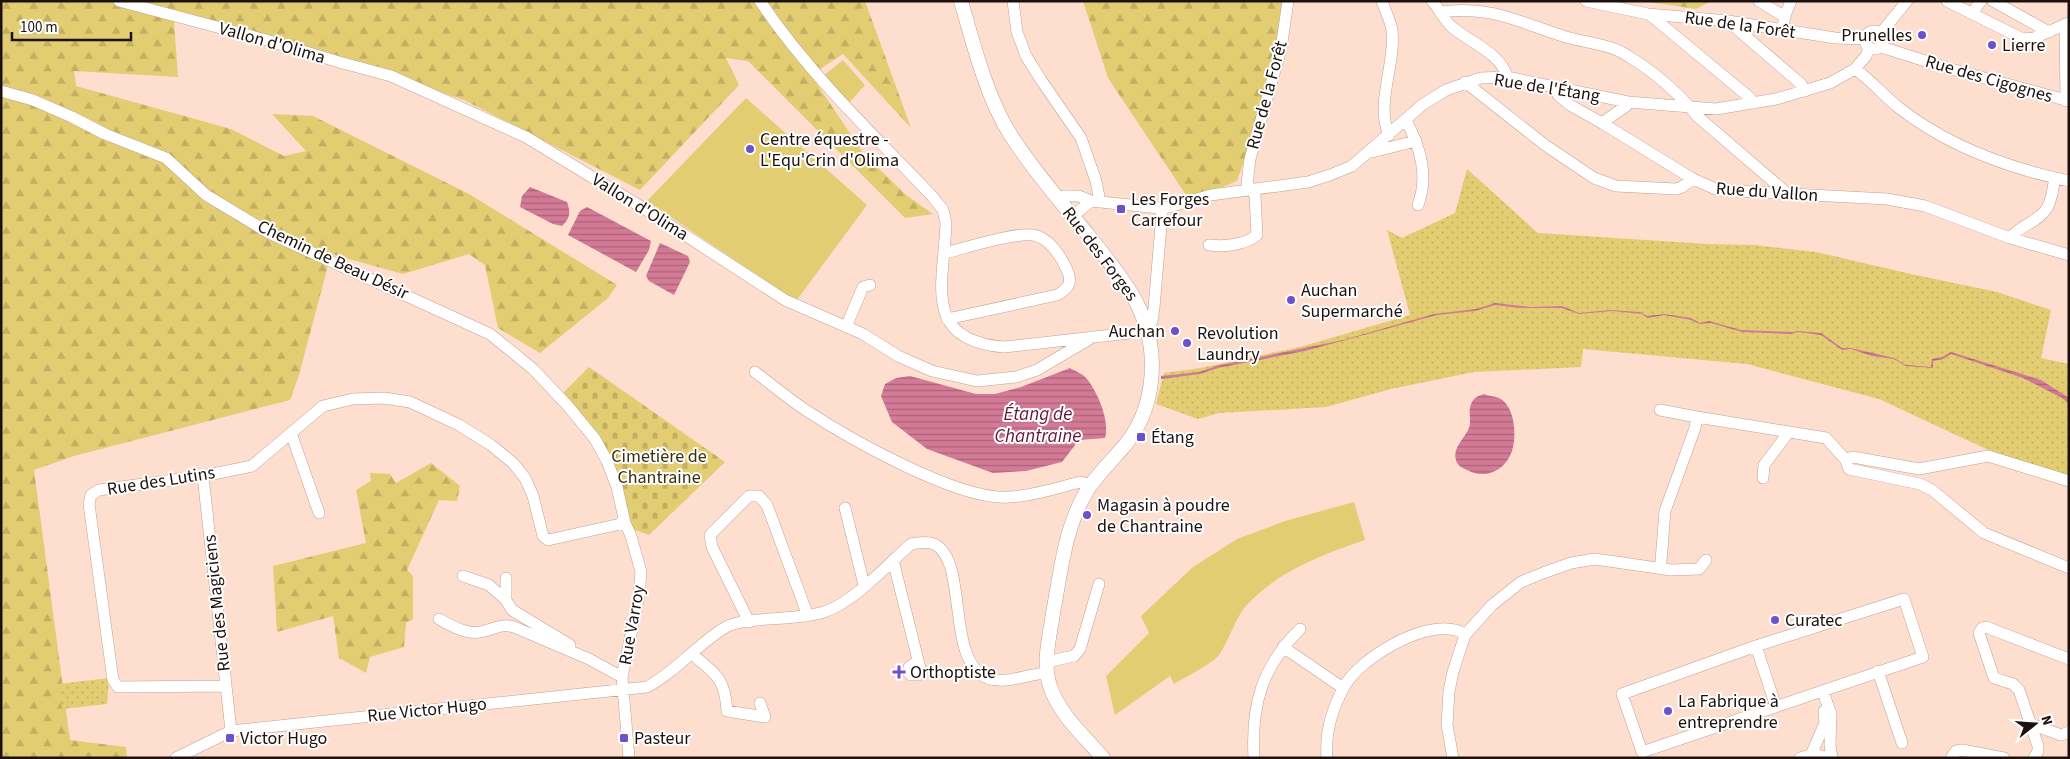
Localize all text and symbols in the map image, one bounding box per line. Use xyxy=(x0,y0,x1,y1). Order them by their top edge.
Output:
street label: Rue de la Forêt xyxy=(1683,5,1797,45)
scale bar xyxy=(12,10,131,42)
street label: Vallon d'Olima xyxy=(216,16,328,70)
text: 100 m xyxy=(20,17,58,38)
place label: Prunelles xyxy=(1841,23,1912,48)
marker: Prunelles xyxy=(1916,29,1928,41)
place label: Lierre xyxy=(2002,33,2045,58)
street label: Rue de la Forêt xyxy=(1240,38,1294,152)
marker: Lierre xyxy=(1986,39,1998,51)
street label: Rue des Cigognes xyxy=(1922,49,2056,109)
street label: Rue de l'Étang xyxy=(1492,67,1602,109)
place label: Centre équestre - L'Equ'Crin d'Olima xyxy=(760,127,899,173)
marker: Centre équestre - L'Equ'Crin d'Olima xyxy=(744,143,756,155)
street label: Vallon d'Olima xyxy=(587,167,693,247)
street label: Rue du Vallon xyxy=(1715,176,1819,208)
place label: Les Forges Carrefour xyxy=(1131,187,1209,233)
street label: Rue des Forges xyxy=(1056,202,1144,306)
marker: Les Forges Carrefour xyxy=(1115,203,1127,215)
street label: Chemin de Beau Désir xyxy=(253,214,413,306)
place label: Auchan Supermarché xyxy=(1301,278,1403,324)
marker: Auchan Supermarché xyxy=(1285,294,1297,306)
place label: Auchan xyxy=(1109,319,1165,344)
place label: Revolution Laundry xyxy=(1197,321,1279,367)
marker: Auchan xyxy=(1169,325,1181,337)
marker: Revolution Laundry xyxy=(1181,337,1193,349)
water label: Étang de Chantraine xyxy=(995,401,1081,450)
place label: Étang xyxy=(1151,425,1194,450)
marker: Étang xyxy=(1135,431,1147,443)
park label: Cimetière de Chantraine xyxy=(611,444,707,490)
street label: Rue des Lutins xyxy=(105,460,217,502)
place label: Magasin à poudre de Chantraine xyxy=(1097,493,1230,539)
marker: Magasin à poudre de Chantraine xyxy=(1081,509,1093,521)
street label: Rue des Magiciens xyxy=(197,533,237,673)
street label: Rue Varroy xyxy=(613,582,651,667)
place label: Curatec xyxy=(1785,608,1843,633)
marker: Curatec xyxy=(1769,614,1781,626)
place label: Orthoptiste xyxy=(910,660,996,685)
marker: Orthoptiste xyxy=(892,665,906,679)
place label: La Fabrique à entreprendre xyxy=(1678,689,1779,735)
street label: Rue Victor Hugo xyxy=(366,691,488,729)
north arrow xyxy=(2010,699,2060,749)
marker: La Fabrique à entreprendre xyxy=(1662,705,1674,717)
text: N xyxy=(2036,713,2057,728)
place label: Victor Hugo xyxy=(240,726,327,751)
place label: Pasteur xyxy=(634,726,691,751)
marker: Victor Hugo xyxy=(224,732,236,744)
marker: Pasteur xyxy=(618,732,630,744)

